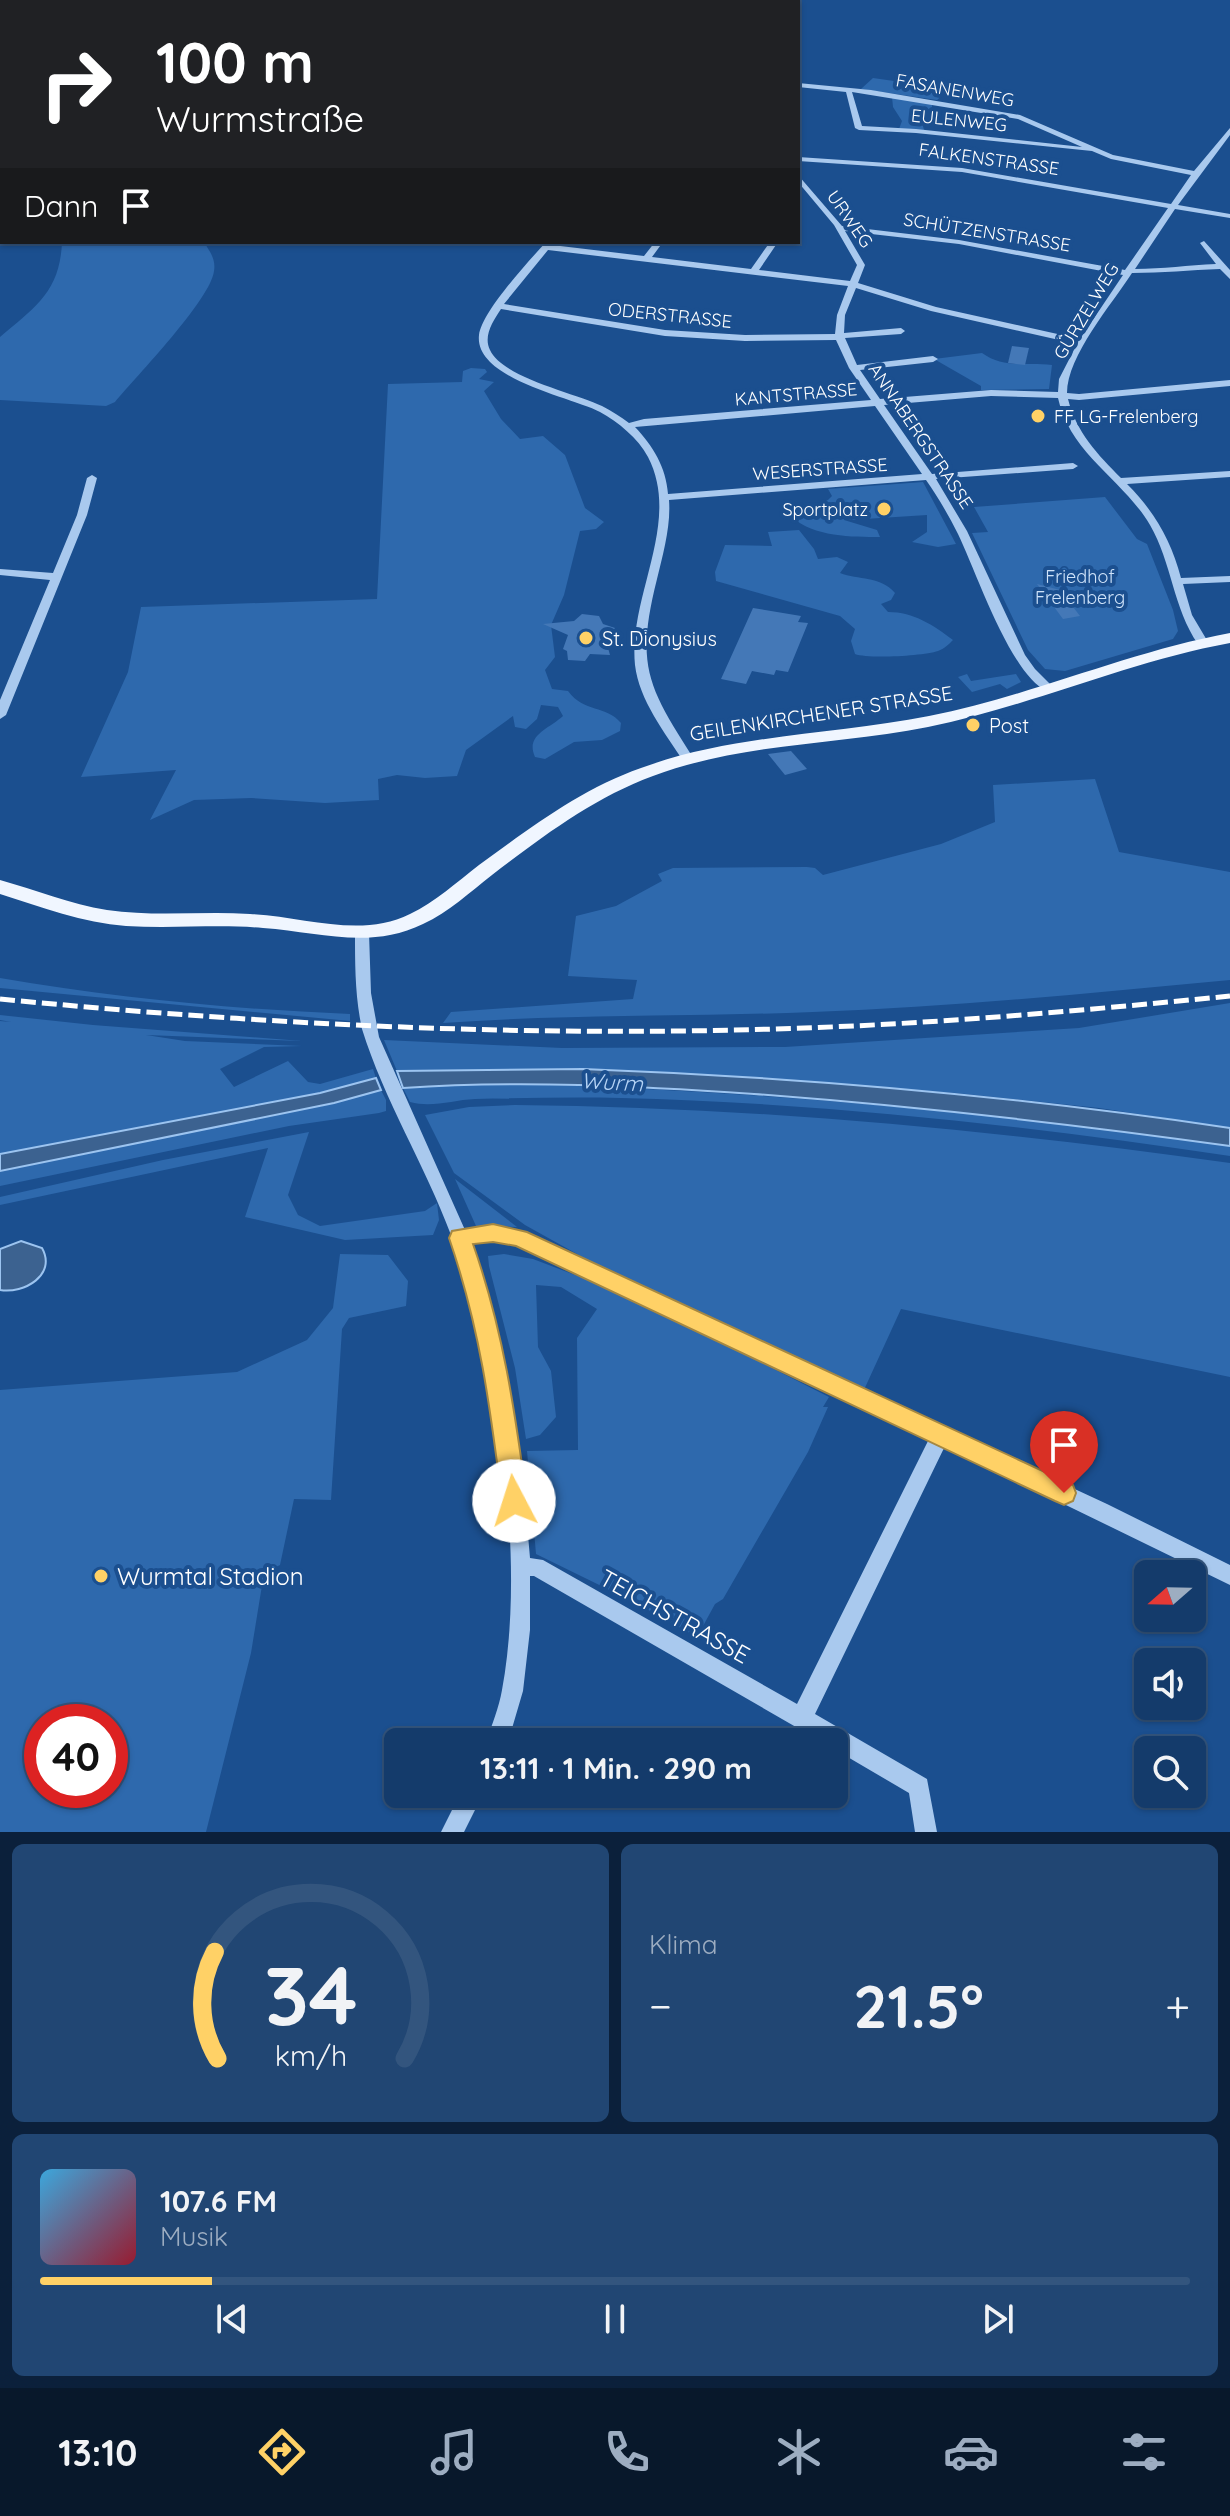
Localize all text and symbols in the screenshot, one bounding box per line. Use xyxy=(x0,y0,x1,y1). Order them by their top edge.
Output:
text: 100 m xyxy=(156,27,314,97)
icon: right xyxy=(24,32,128,136)
street label: FASANENWEG xyxy=(894,68,1016,112)
text: Wurmstraße xyxy=(156,96,364,141)
street label: EULENWEG xyxy=(910,104,1008,136)
street label: FALKENSTRASSE xyxy=(917,138,1061,180)
icon: arrive xyxy=(114,184,158,228)
street label: URWEG xyxy=(822,186,878,252)
text: Dann xyxy=(24,187,98,225)
street label: SCHÜTZENSTRASSE xyxy=(902,207,1072,257)
street label: GÜRZELWEG xyxy=(1048,259,1124,363)
street label: ODERSTRASSE xyxy=(607,297,733,333)
street label: ANNABERGSTRASSE xyxy=(864,359,978,513)
street label: KANTSTRASSE xyxy=(734,377,858,411)
place label: FF LG-Frelenberg xyxy=(1054,405,1198,428)
marker: FF LG-Frelenberg xyxy=(1029,407,1047,425)
street label: WESERSTRASSE xyxy=(752,453,888,485)
place label: Sportplatz xyxy=(782,498,868,521)
marker: Sportplatz xyxy=(875,500,893,518)
park label: Friedhof Frelenberg xyxy=(1035,565,1125,609)
place label: St. Dionysius xyxy=(602,626,717,651)
marker: St. Dionysius xyxy=(577,629,595,647)
street label: GEILENKIRCHENER STRASSE xyxy=(688,680,954,746)
place label: Post xyxy=(989,713,1029,738)
marker: Post xyxy=(964,716,982,734)
water label: Wurm xyxy=(580,1066,645,1098)
pin xyxy=(1030,1411,1098,1493)
icon: arrive xyxy=(1042,1423,1086,1467)
position arrow xyxy=(472,1459,556,1543)
north arrow xyxy=(1134,1560,1206,1632)
map controls xyxy=(1134,1560,1206,1808)
place label: Wurmtal Stadion xyxy=(117,1561,304,1591)
street label: TEICHSTRASSE xyxy=(595,1562,755,1670)
marker: Wurmtal Stadion xyxy=(92,1567,110,1585)
button: sound xyxy=(1134,1648,1206,1720)
speed limit sign: 40 xyxy=(24,1704,128,1808)
button: search xyxy=(1134,1736,1206,1808)
text: 13:11 · 1 Min. · 290 m xyxy=(480,1749,752,1787)
text: Klima xyxy=(649,1928,718,1961)
text: 34 xyxy=(264,1942,357,2046)
text: 21.5° xyxy=(853,1968,984,2043)
text: − xyxy=(649,1978,672,2033)
text: + xyxy=(1165,1978,1190,2033)
text: km/h xyxy=(274,2037,347,2073)
text: 107.6 FM xyxy=(160,2182,277,2220)
text: Musik xyxy=(160,2220,228,2253)
icon: previous xyxy=(210,2297,254,2341)
icon: pause xyxy=(593,2297,637,2341)
icon: next xyxy=(976,2297,1020,2341)
icon: directions xyxy=(254,2424,310,2480)
icon: music xyxy=(426,2424,482,2480)
icon: phone xyxy=(599,2424,655,2480)
icon: climate xyxy=(771,2424,827,2480)
icon: car xyxy=(943,2424,999,2480)
icon: filters xyxy=(1116,2424,1172,2480)
text: 13:10 xyxy=(58,2430,137,2475)

